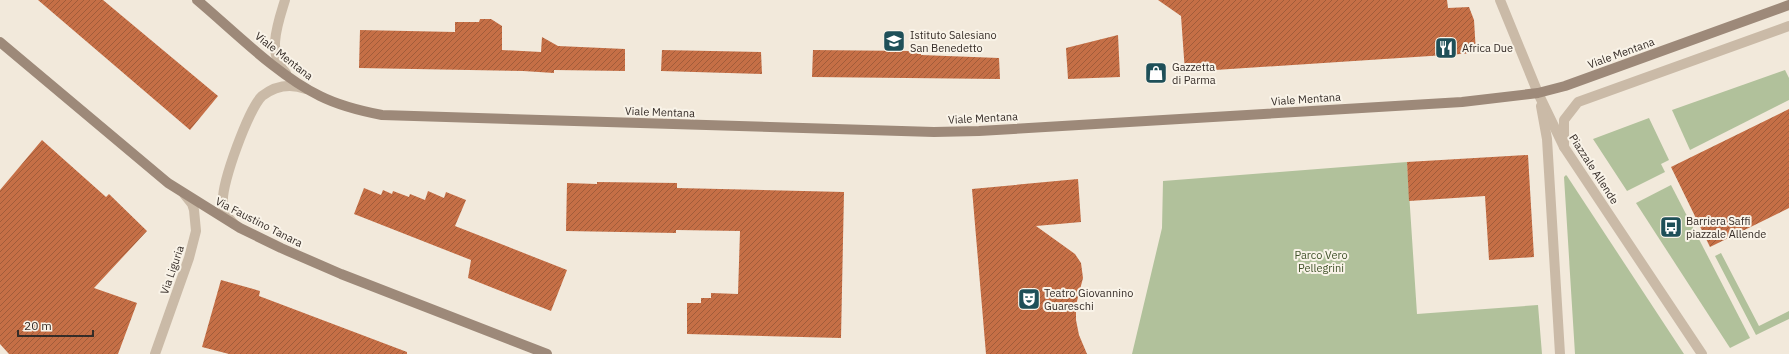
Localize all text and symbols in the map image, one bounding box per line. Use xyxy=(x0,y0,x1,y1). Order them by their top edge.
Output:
school or university icon: Istituto Salesiano San Benedetto xyxy=(881,28,907,54)
place label: Istituto Salesiano San Benedetto xyxy=(910,28,997,55)
street label: Viale Mentana xyxy=(252,29,316,83)
street label: Viale Mentana xyxy=(1586,34,1656,72)
restaurant icon: Africa Due xyxy=(1433,35,1459,61)
place label: Africa Due xyxy=(1462,41,1513,55)
shop icon: Gazzetta di Parma xyxy=(1143,60,1169,86)
place label: Gazzetta di Parma xyxy=(1172,60,1216,87)
street label: Viale Mentana xyxy=(1271,90,1342,108)
street label: Viale Mentana xyxy=(625,104,695,120)
street label: Viale Mentana xyxy=(948,109,1018,127)
street label: Piazzale Allende xyxy=(1566,131,1622,207)
street label: Via Faustino Tanara xyxy=(213,194,305,250)
bus stop icon: Barriera Saffi piazzale Allende xyxy=(1658,214,1684,240)
place label: Barriera Saffi piazzale Allende xyxy=(1686,214,1766,241)
street label: Via Liguria xyxy=(157,244,187,296)
park label: Parco Vero Pellegrini xyxy=(1294,248,1348,275)
theatre icon: Teatro Giovannino Guareschi xyxy=(1016,286,1042,312)
place label: Teatro Giovannino Guareschi xyxy=(1044,286,1133,313)
scale bar xyxy=(18,312,93,338)
text: 20 m xyxy=(24,318,52,333)

